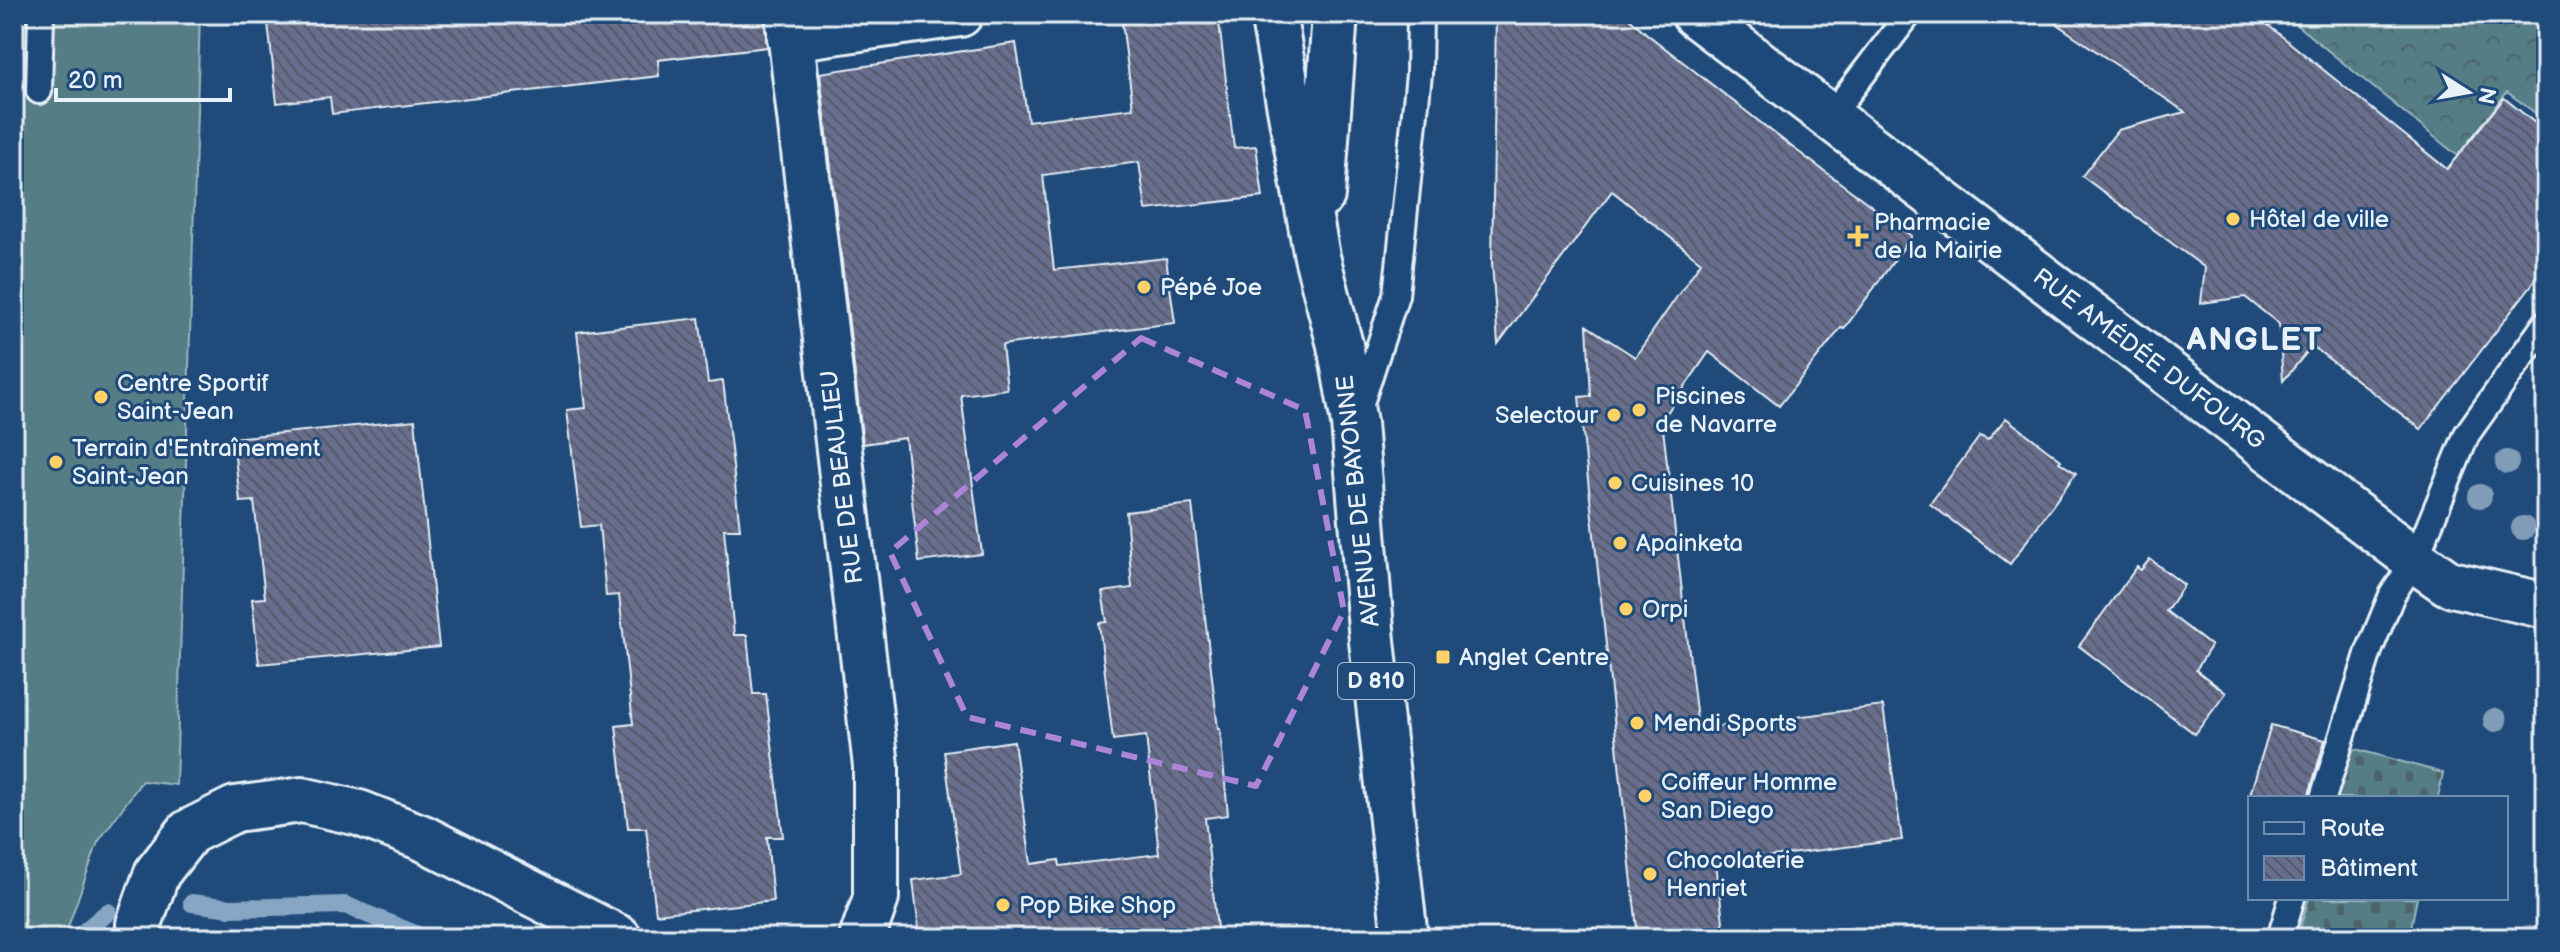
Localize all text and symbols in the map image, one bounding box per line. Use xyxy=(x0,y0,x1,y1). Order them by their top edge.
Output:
scale bar xyxy=(56,52,230,102)
north arrow xyxy=(2428,52,2508,132)
text: 20 m xyxy=(68,66,123,95)
text: N xyxy=(2471,85,2501,106)
place label: Hôtel de ville xyxy=(2249,205,2389,234)
place label: Pharmacie de la Mairie xyxy=(1874,208,2002,265)
marker: Hôtel de ville xyxy=(2224,210,2242,228)
marker: Pharmacie de la Mairie xyxy=(1849,227,1867,245)
street label: RUE AMÉDÉE DUFOURG xyxy=(2027,261,2271,456)
place label: Pépé Joe xyxy=(1160,273,1262,302)
marker: Pépé Joe xyxy=(1135,278,1153,296)
district label: ANGLET xyxy=(2186,321,2323,360)
street label: RUE DE BEAULIEU xyxy=(814,368,870,586)
place label: Centre Sportif Saint-Jean xyxy=(117,369,270,426)
street label: AVENUE DE BAYONNE xyxy=(1330,374,1386,628)
place label: Piscines de Navarre xyxy=(1655,382,1777,439)
marker: Centre Sportif Saint-Jean xyxy=(92,388,110,406)
place label: Selectour xyxy=(1495,401,1598,430)
marker: Piscines de Navarre xyxy=(1630,401,1648,419)
marker: Selectour xyxy=(1605,406,1623,424)
place label: Terrain d'Entraînement Saint-Jean xyxy=(72,434,321,491)
marker: Terrain d'Entraînement Saint-Jean xyxy=(47,453,65,471)
place label: Cuisines 10 xyxy=(1631,469,1754,498)
marker: Cuisines 10 xyxy=(1606,474,1624,492)
place label: Apainketa xyxy=(1636,529,1743,558)
marker: Apainketa xyxy=(1611,534,1629,552)
place label: Orpi xyxy=(1642,595,1689,624)
marker: Orpi xyxy=(1617,600,1635,618)
place label: Anglet Centre xyxy=(1459,643,1609,672)
marker: Anglet Centre xyxy=(1434,648,1452,666)
road number: D 810 xyxy=(1338,663,1414,699)
place label: Mendi Sports xyxy=(1653,709,1797,738)
marker: Mendi Sports xyxy=(1628,714,1646,732)
place label: Coiffeur Homme San Diego xyxy=(1661,768,1837,825)
marker: Coiffeur Homme San Diego xyxy=(1636,787,1654,805)
legend xyxy=(2248,796,2508,900)
text: Route xyxy=(2320,814,2385,843)
place label: Chocolaterie Henriet xyxy=(1666,846,1805,903)
text: Bâtiment xyxy=(2320,854,2419,883)
marker: Chocolaterie Henriet xyxy=(1641,865,1659,883)
place label: Pop Bike Shop xyxy=(1019,891,1176,920)
marker: Pop Bike Shop xyxy=(994,896,1012,914)

